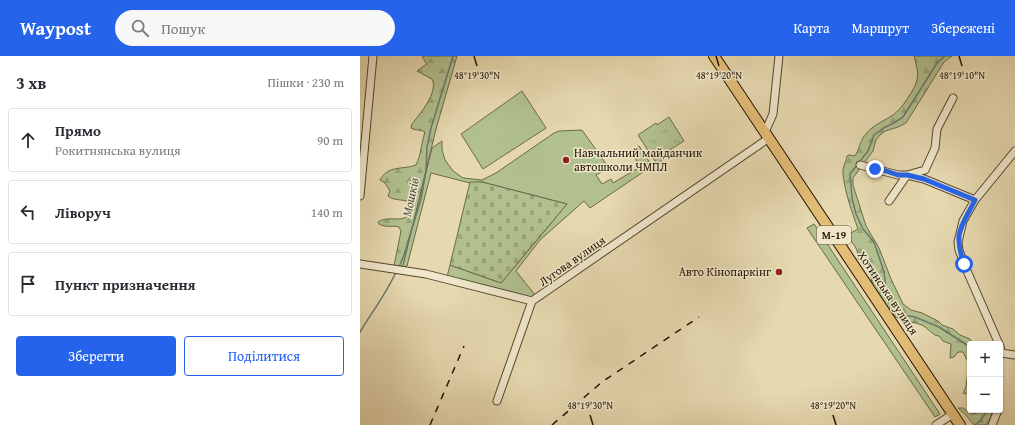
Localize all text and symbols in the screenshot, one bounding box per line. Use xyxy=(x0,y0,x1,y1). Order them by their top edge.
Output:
search box xyxy=(115,10,395,46)
text: Waypost xyxy=(20,14,91,42)
icon: search xyxy=(129,17,151,39)
text: Пошук xyxy=(161,18,205,39)
text: Карта xyxy=(794,18,830,38)
text: Маршрут xyxy=(852,18,909,38)
text: Збережені xyxy=(931,18,995,38)
text: 48°19'30"N xyxy=(454,68,500,83)
text: 48°19'20"N xyxy=(696,68,742,83)
text: 48°19'10"N xyxy=(939,68,985,83)
text: 3 хв xyxy=(16,70,46,95)
text: Пішки · 230 m xyxy=(267,73,344,92)
text: Прямо xyxy=(55,120,101,141)
icon: ahead xyxy=(17,129,39,151)
text: 90 m xyxy=(317,131,343,150)
text: Рокитнянська вулиця xyxy=(55,141,181,160)
place label: Навчальний майданчик автошколи ЧМПЛ xyxy=(574,144,703,175)
marker: Навчальний майданчик автошколи ЧМПЛ xyxy=(561,155,571,165)
route end xyxy=(866,160,884,178)
water label: Мошків xyxy=(397,175,424,218)
icon: left xyxy=(17,201,39,223)
text: Ліворуч xyxy=(55,202,111,223)
text: 140 m xyxy=(311,203,343,222)
road number: М-19 xyxy=(817,226,851,244)
street label: Лугова вулиця xyxy=(535,231,608,290)
street label: Хотинська вулиця xyxy=(854,247,923,338)
route start xyxy=(955,255,973,273)
place label: Авто Кінопаркінг xyxy=(679,263,771,280)
marker: Авто Кінопаркінг xyxy=(774,267,784,277)
icon: arrive xyxy=(17,273,39,295)
text: Пункт призначення xyxy=(55,274,196,295)
button: Зберегти xyxy=(16,336,176,376)
button: Поділитися xyxy=(184,336,344,376)
map controls xyxy=(967,341,1003,413)
button: + xyxy=(967,341,1003,377)
button: − xyxy=(967,377,1003,413)
text: 48°19'30"N xyxy=(567,398,613,413)
text: 48°19'20"N xyxy=(810,398,856,413)

